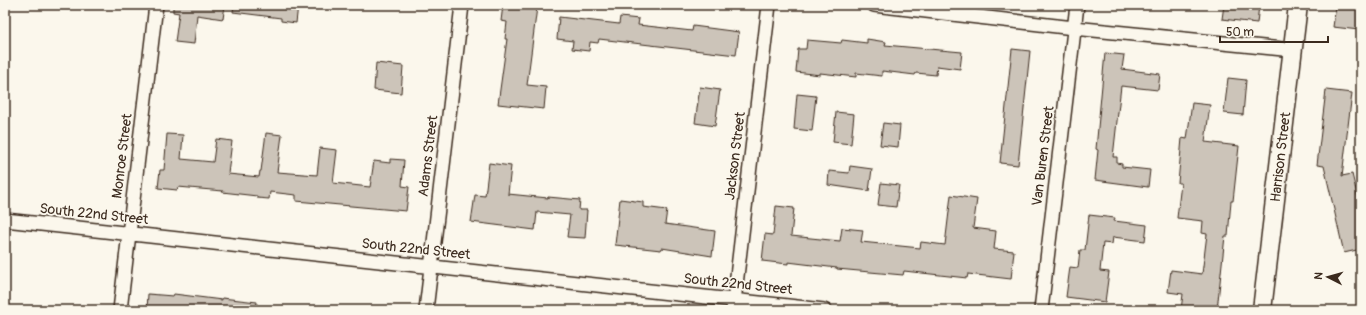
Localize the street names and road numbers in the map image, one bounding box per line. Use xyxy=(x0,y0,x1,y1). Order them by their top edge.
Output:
street label: Van Buren Street xyxy=(1028,105,1058,207)
street label: Jackson Street xyxy=(721,111,749,201)
street label: Harrison Street xyxy=(1266,111,1294,203)
street label: Monroe Street xyxy=(108,112,136,199)
street label: Adams Street xyxy=(415,114,441,198)
street label: South 22nd Street xyxy=(39,200,150,228)
street label: South 22nd Street xyxy=(361,235,472,263)
street label: South 22nd Street xyxy=(683,270,794,298)

